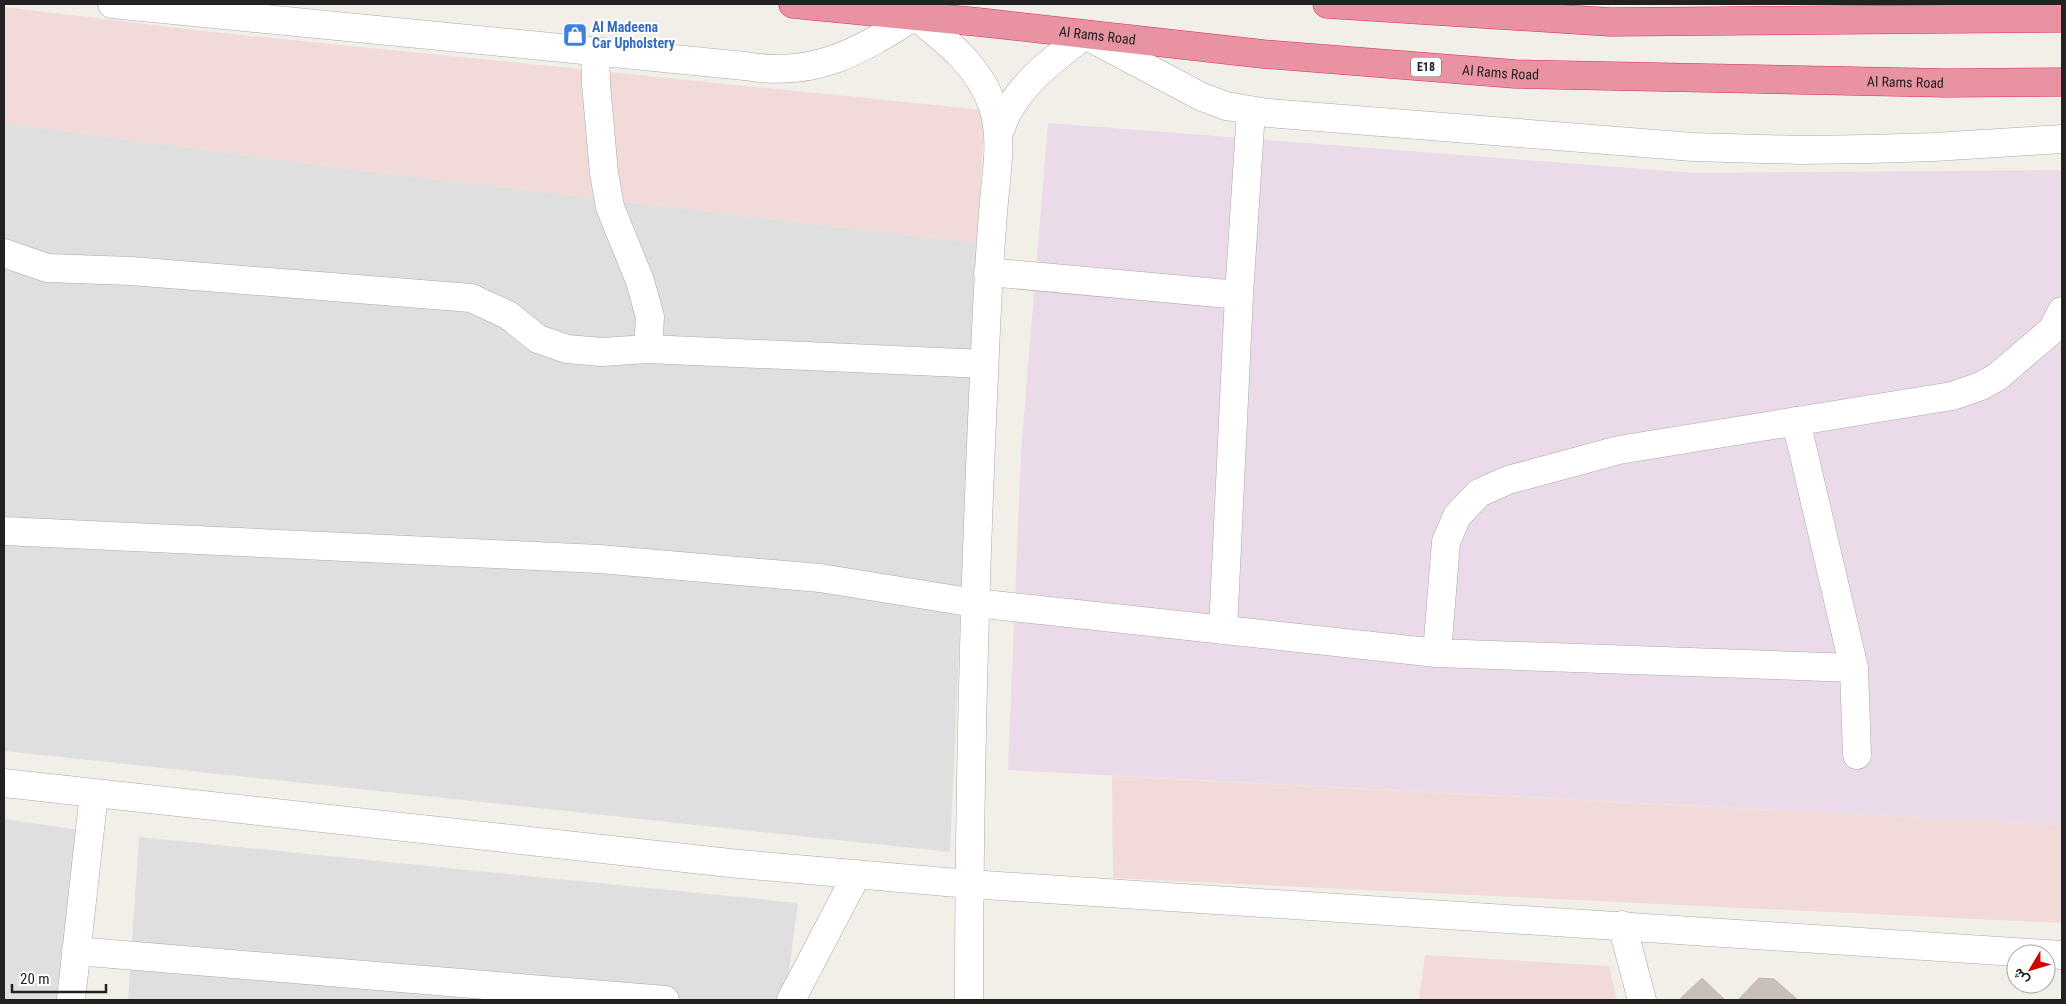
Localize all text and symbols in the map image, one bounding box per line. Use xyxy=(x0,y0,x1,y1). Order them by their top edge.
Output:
place label: Al Madeena Car Upholstery xyxy=(592,19,676,51)
shop icon: Al Madeena Car Upholstery xyxy=(562,22,588,48)
street label: Al Rams Road xyxy=(1058,23,1137,48)
road number: E18 xyxy=(1411,58,1441,76)
street label: Al Rams Road xyxy=(1462,62,1539,82)
street label: Al Rams Road xyxy=(1867,73,1944,91)
north arrow xyxy=(2006,944,2056,994)
scale bar xyxy=(12,962,106,994)
text: ش xyxy=(2009,965,2033,989)
text: 20 m xyxy=(20,970,50,988)

